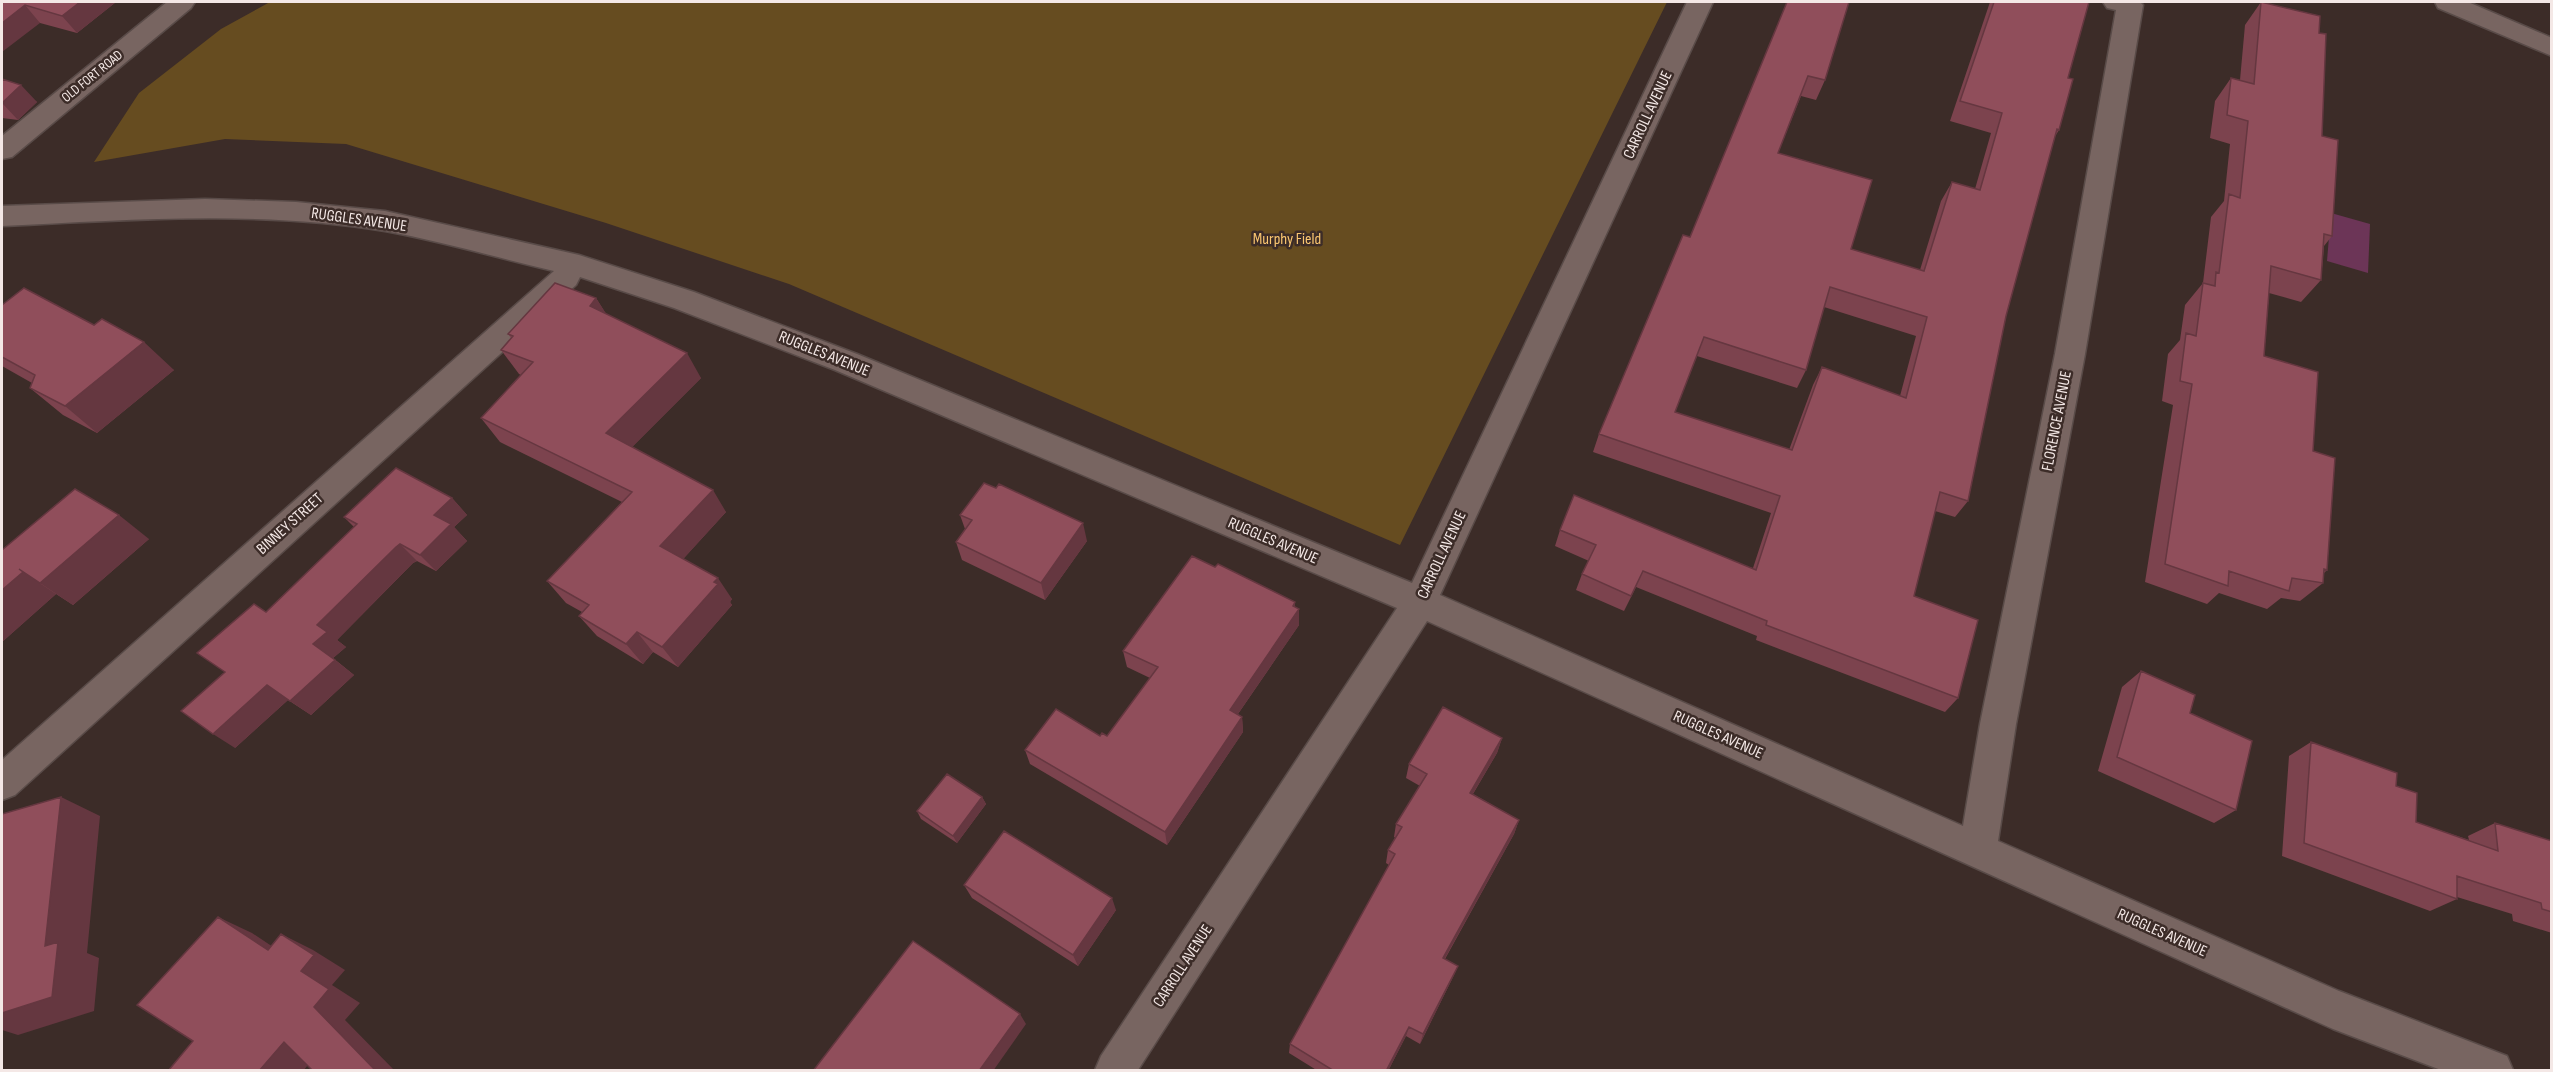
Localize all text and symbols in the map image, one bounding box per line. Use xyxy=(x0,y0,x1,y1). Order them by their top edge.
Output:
street label: OLD FORT ROAD xyxy=(58,46,126,106)
street label: CARROLL AVENUE xyxy=(1619,68,1677,162)
street label: RUGGLES AVENUE xyxy=(310,204,408,236)
park label: Murphy Field xyxy=(1253,230,1321,249)
street label: RUGGLES AVENUE xyxy=(776,327,872,381)
street label: FLORENCE AVENUE xyxy=(2038,369,2076,473)
street label: BINNEY STREET xyxy=(253,489,327,559)
street label: CARROLL AVENUE xyxy=(1413,508,1471,602)
street label: RUGGLES AVENUE xyxy=(1225,513,1321,569)
street label: RUGGLES AVENUE xyxy=(1670,707,1766,763)
street label: RUGGLES AVENUE xyxy=(2114,905,2210,961)
street label: CARROLL AVENUE xyxy=(1149,921,1217,1011)

